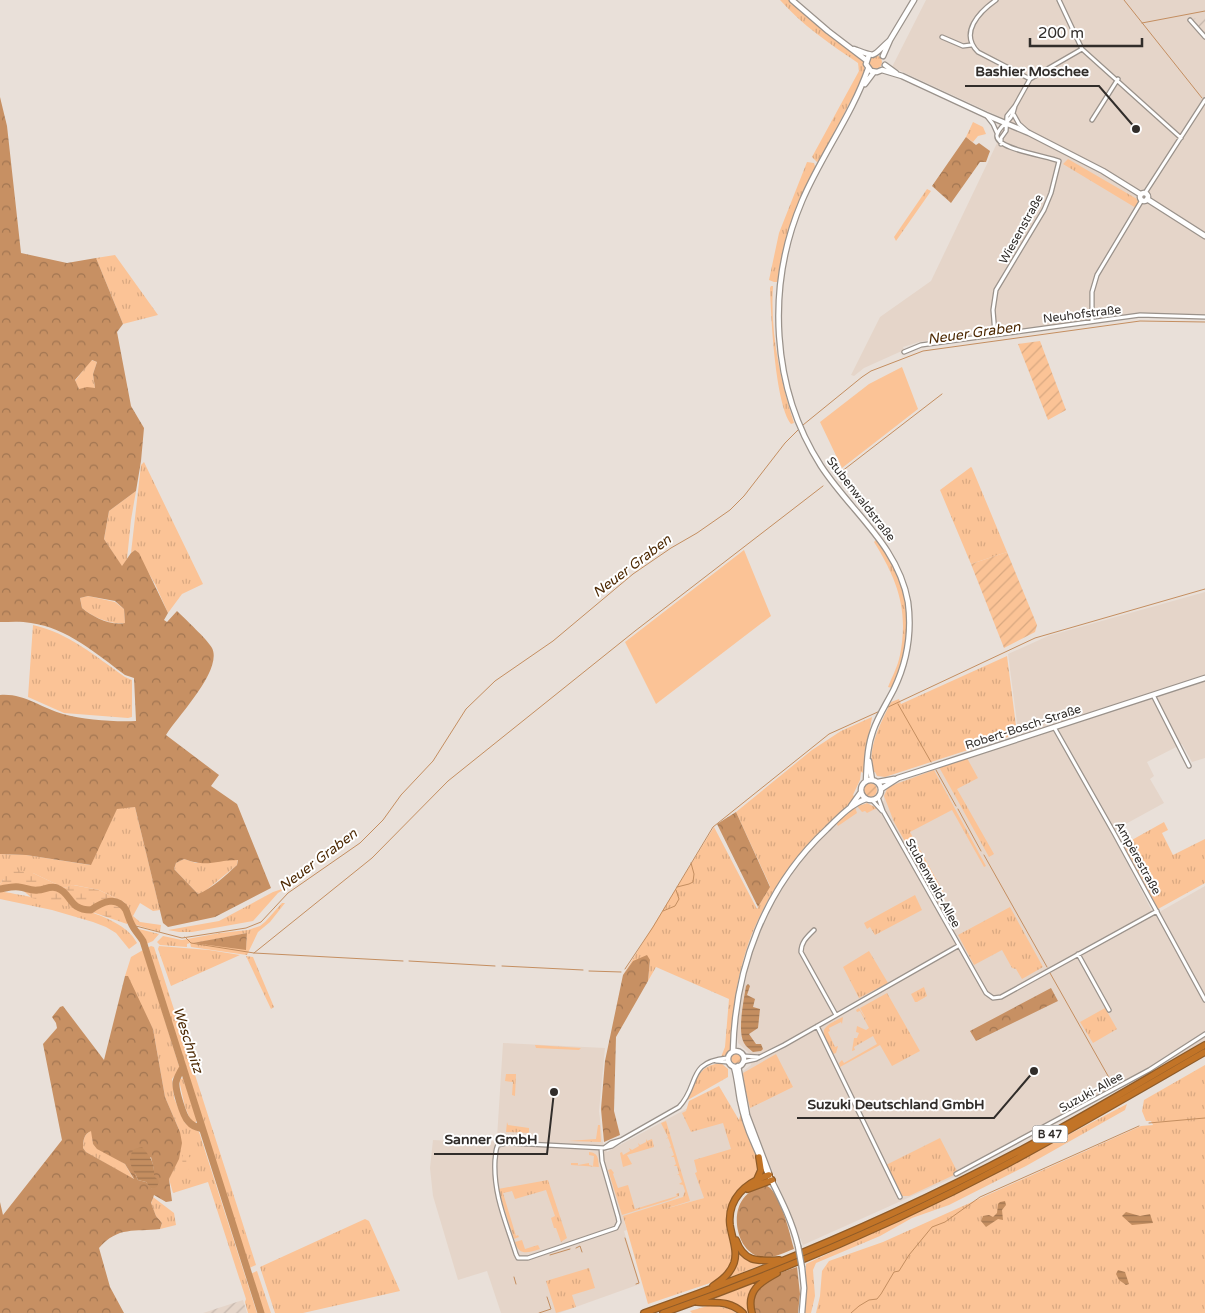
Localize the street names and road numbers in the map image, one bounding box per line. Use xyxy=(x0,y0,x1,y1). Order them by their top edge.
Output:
street label: Wiesenstraße xyxy=(996,192,1046,266)
street label: Neuhofstraße xyxy=(1042,302,1122,326)
street label: Stubenwaldstraße xyxy=(824,454,898,544)
street label: Robert-Bosch-Straße xyxy=(963,702,1083,752)
street label: Ampèrestraße xyxy=(1112,819,1164,897)
street label: Stubenwald-Allee xyxy=(903,836,963,930)
street label: Suzuki-Allee xyxy=(1057,1069,1125,1115)
road number: B 47 xyxy=(1032,1126,1068,1142)

